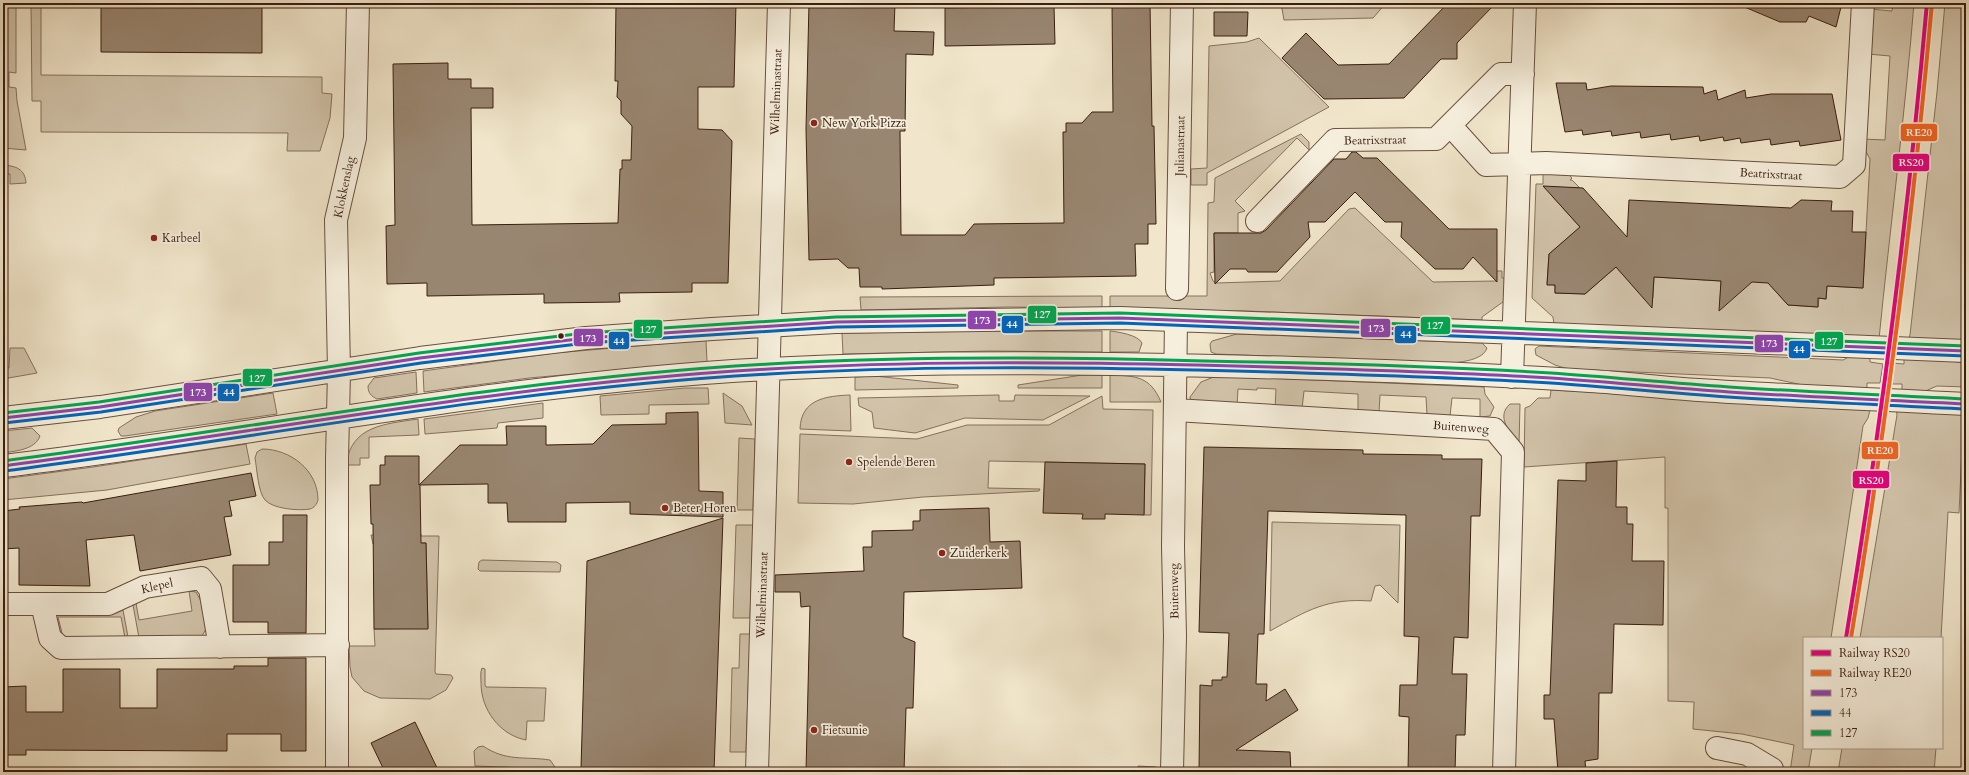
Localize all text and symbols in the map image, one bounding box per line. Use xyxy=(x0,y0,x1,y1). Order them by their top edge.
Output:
street label: Wilhelminastraat xyxy=(766,48,786,137)
place label: New York Pizza xyxy=(822,115,907,131)
street label: Julianastraat xyxy=(1171,115,1189,178)
marker: New York Pizza xyxy=(809,118,819,128)
line badge: RE20 xyxy=(1900,123,1938,142)
text: RE20 xyxy=(1906,125,1933,140)
street label: Beatrixstraat xyxy=(1344,131,1407,149)
line badge: RS20 xyxy=(1892,153,1930,172)
street label: Klokkenslag xyxy=(330,154,358,219)
text: RS20 xyxy=(1898,155,1924,170)
street label: Beatrixstraat xyxy=(1739,164,1803,184)
place label: Karbeel xyxy=(162,230,201,246)
marker: Karbeel xyxy=(149,233,159,243)
line badge: 127 xyxy=(1027,305,1057,324)
text: 127 xyxy=(1034,307,1051,322)
line badge: 173 xyxy=(967,310,997,330)
text: 173 xyxy=(974,313,991,328)
line badge: 44 xyxy=(1001,315,1024,334)
line badge: 127 xyxy=(1420,316,1451,335)
text: 44 xyxy=(1006,317,1018,332)
line badge: 173 xyxy=(1360,318,1391,338)
text: 127 xyxy=(1427,318,1444,333)
line badge: 127 xyxy=(633,319,663,339)
text: 173 xyxy=(1368,321,1385,336)
text: 127 xyxy=(640,322,657,337)
line badge: 44 xyxy=(1394,325,1417,344)
text: 44 xyxy=(1400,327,1412,342)
line badge: 173 xyxy=(573,328,604,347)
unlabelled marker xyxy=(556,331,566,341)
text: 173 xyxy=(580,331,597,346)
line badge: 44 xyxy=(608,331,630,350)
line badge: 127 xyxy=(1814,331,1844,350)
text: 44 xyxy=(613,334,625,349)
line badge: 173 xyxy=(1754,334,1784,353)
text: 127 xyxy=(1821,334,1838,349)
text: 173 xyxy=(1761,336,1778,351)
line badge: 44 xyxy=(1788,340,1811,359)
text: 44 xyxy=(1793,342,1805,357)
line badge: 127 xyxy=(242,368,273,387)
text: 127 xyxy=(249,371,266,386)
line badge: 173 xyxy=(183,382,213,402)
line badge: 44 xyxy=(217,383,240,402)
text: 173 xyxy=(190,385,207,400)
text: 44 xyxy=(223,385,235,400)
street label: Buitenweg xyxy=(1433,417,1490,437)
line badge: RE20 xyxy=(1861,441,1899,460)
text: RE20 xyxy=(1867,443,1894,458)
place label: Spelende Beren xyxy=(857,454,936,470)
marker: Spelende Beren xyxy=(844,457,854,467)
line badge: RS20 xyxy=(1852,470,1890,489)
text: RS20 xyxy=(1858,473,1884,488)
place label: Beter Horen xyxy=(673,500,737,516)
marker: Beter Horen xyxy=(660,503,670,513)
place label: Zuiderkerk xyxy=(950,545,1008,561)
marker: Zuiderkerk xyxy=(937,548,947,558)
street label: Wilhelminastraat xyxy=(752,551,772,640)
street label: Buitenweg xyxy=(1166,563,1182,619)
street label: Klepel xyxy=(139,575,175,597)
legend xyxy=(1803,637,1943,749)
text: Railway RS20 xyxy=(1839,645,1910,661)
text: Railway RE20 xyxy=(1839,665,1911,681)
text: 173 xyxy=(1839,685,1857,701)
text: 44 xyxy=(1839,705,1851,721)
place label: Fietsunie xyxy=(822,722,868,738)
marker: Fietsunie xyxy=(809,725,819,735)
text: 127 xyxy=(1839,725,1857,741)

